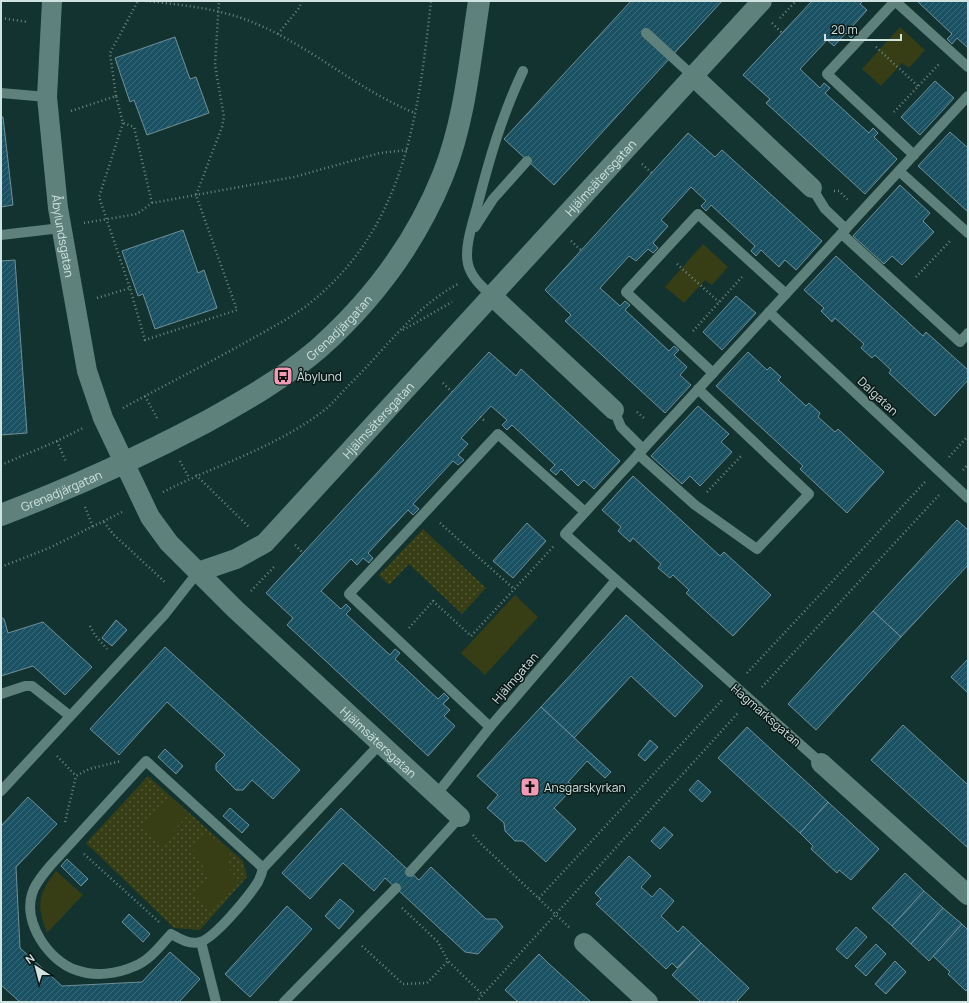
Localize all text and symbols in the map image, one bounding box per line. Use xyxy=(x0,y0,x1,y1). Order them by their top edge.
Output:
scale bar xyxy=(825,16,901,42)
text: 20 m xyxy=(831,21,858,38)
street label: Hjälmsätersgatan xyxy=(561,135,640,219)
street label: Åbylundsgatan xyxy=(48,194,79,279)
street label: Grenadjärgatan xyxy=(302,291,376,364)
bus stop icon: Åbylund xyxy=(272,365,294,387)
place label: Åbylund xyxy=(297,368,342,385)
street label: Dalgatan xyxy=(854,373,902,419)
street label: Hjälmsätersgatan xyxy=(338,378,417,462)
street label: Grenadjärgatan xyxy=(18,466,104,515)
street label: Hjälmgatan xyxy=(488,649,542,707)
street label: Hagmarksgatan xyxy=(727,680,805,750)
street label: Hjälmsätersgatan xyxy=(337,702,421,781)
church icon: Ansgarskyrkan xyxy=(519,776,541,798)
place label: Ansgarskyrkan xyxy=(544,779,626,796)
north arrow xyxy=(16,947,56,987)
text: N xyxy=(22,950,38,967)

